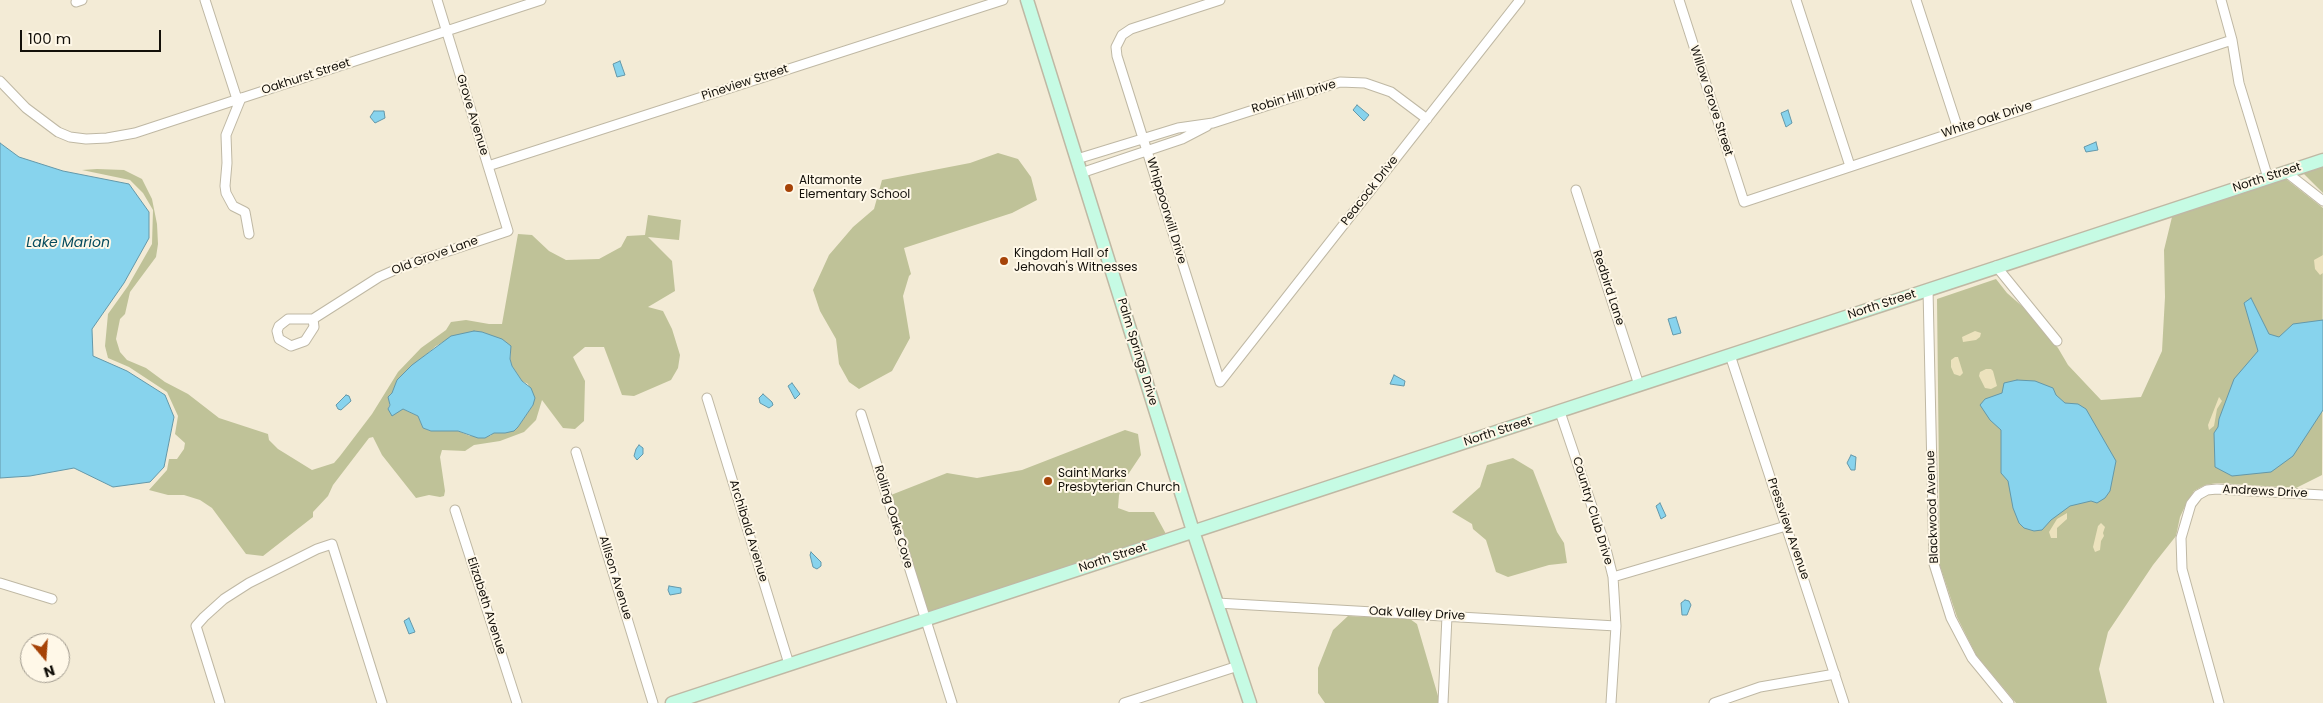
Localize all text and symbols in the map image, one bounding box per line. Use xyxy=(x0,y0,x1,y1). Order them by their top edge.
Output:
scale bar xyxy=(22,20,164,52)
text: 100 m xyxy=(28,28,71,49)
street label: Willow Grove Street xyxy=(1686,44,1736,158)
street label: Oakhurst Street xyxy=(260,56,352,98)
street label: Pineview Street xyxy=(700,62,790,104)
street label: Grove Avenue xyxy=(453,73,491,157)
street label: Robin Hill Drive xyxy=(1250,77,1338,117)
street label: White Oak Drive xyxy=(1940,99,2034,141)
street label: Peacock Drive xyxy=(1338,153,1402,229)
street label: Whippoorwill Drive xyxy=(1143,156,1189,266)
street label: North Street xyxy=(2231,160,2303,196)
place label: Altamonte Elementary School xyxy=(799,174,910,202)
marker: Altamonte Elementary School xyxy=(783,182,795,194)
street label: Old Grove Lane xyxy=(390,234,480,278)
water label: Lake Marion xyxy=(26,235,110,251)
place label: Kingdom Hall of Jehovah's Witnesses xyxy=(1014,247,1137,275)
street label: Redbird Lane xyxy=(1589,249,1627,327)
marker: Kingdom Hall of Jehovah's Witnesses xyxy=(998,255,1010,267)
street label: North Street xyxy=(1846,287,1918,323)
street label: Palm Springs Drive xyxy=(1114,297,1160,407)
street label: North Street xyxy=(1462,414,1534,450)
street label: Blackwood Avenue xyxy=(1924,450,1942,564)
street label: Country Club Drive xyxy=(1569,455,1615,567)
street label: Rolling Oaks Cove xyxy=(870,464,916,570)
place label: Saint Marks Presbyterian Church xyxy=(1058,467,1180,495)
marker: Saint Marks Presbyterian Church xyxy=(1042,475,1054,487)
street label: Pressview Avenue xyxy=(1764,476,1812,582)
street label: Archibald Avenue xyxy=(726,478,770,584)
street label: Andrews Drive xyxy=(2222,483,2308,501)
street label: Allison Avenue xyxy=(595,534,635,622)
street label: North Street xyxy=(1077,540,1149,576)
street label: Elizabeth Avenue xyxy=(463,556,509,656)
street label: Oak Valley Drive xyxy=(1368,604,1466,624)
north arrow xyxy=(20,633,70,683)
text: N xyxy=(41,660,57,682)

